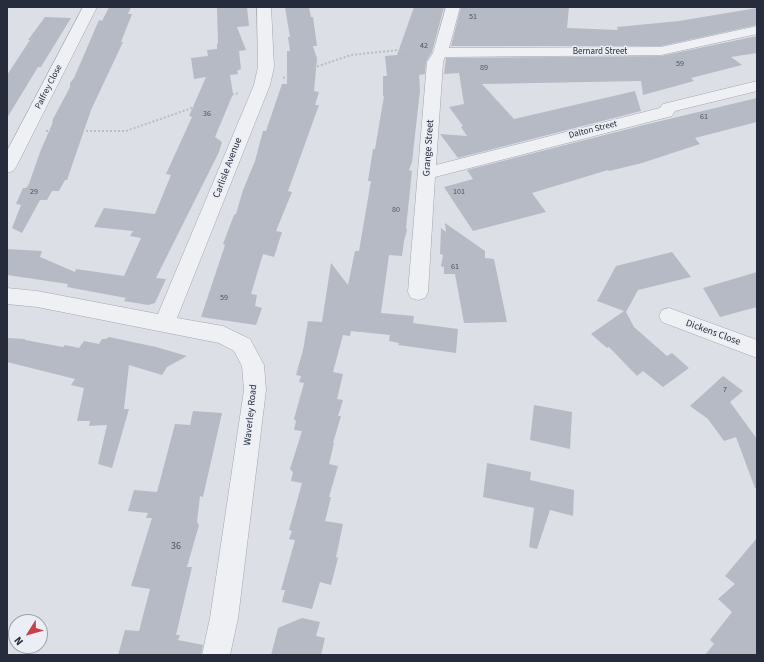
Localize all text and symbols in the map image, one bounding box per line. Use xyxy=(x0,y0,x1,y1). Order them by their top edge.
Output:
house number: 51 xyxy=(469,12,477,22)
house number: 42 xyxy=(420,41,428,51)
street label: Bernard Street xyxy=(573,47,627,57)
house number: 59 xyxy=(676,59,684,69)
street label: Palfrey Close xyxy=(33,63,65,111)
house number: 89 xyxy=(480,63,488,73)
house number: 36 xyxy=(203,109,211,119)
house number: 61 xyxy=(700,112,708,122)
street label: Grange Street xyxy=(421,119,437,177)
street label: Dalton Street xyxy=(568,119,618,141)
street label: Carlisle Avenue xyxy=(211,136,245,200)
house number: 29 xyxy=(30,187,38,197)
house number: 101 xyxy=(453,187,465,197)
house number: 80 xyxy=(392,205,400,215)
house number: 61 xyxy=(451,262,459,272)
house number: 59 xyxy=(220,293,228,303)
street label: Dickens Close xyxy=(684,318,742,348)
street label: Waverley Road xyxy=(242,384,260,446)
house number: 7 xyxy=(723,385,727,395)
house number: 36 xyxy=(171,541,181,553)
north arrow xyxy=(8,614,48,654)
text: N xyxy=(11,633,27,648)

